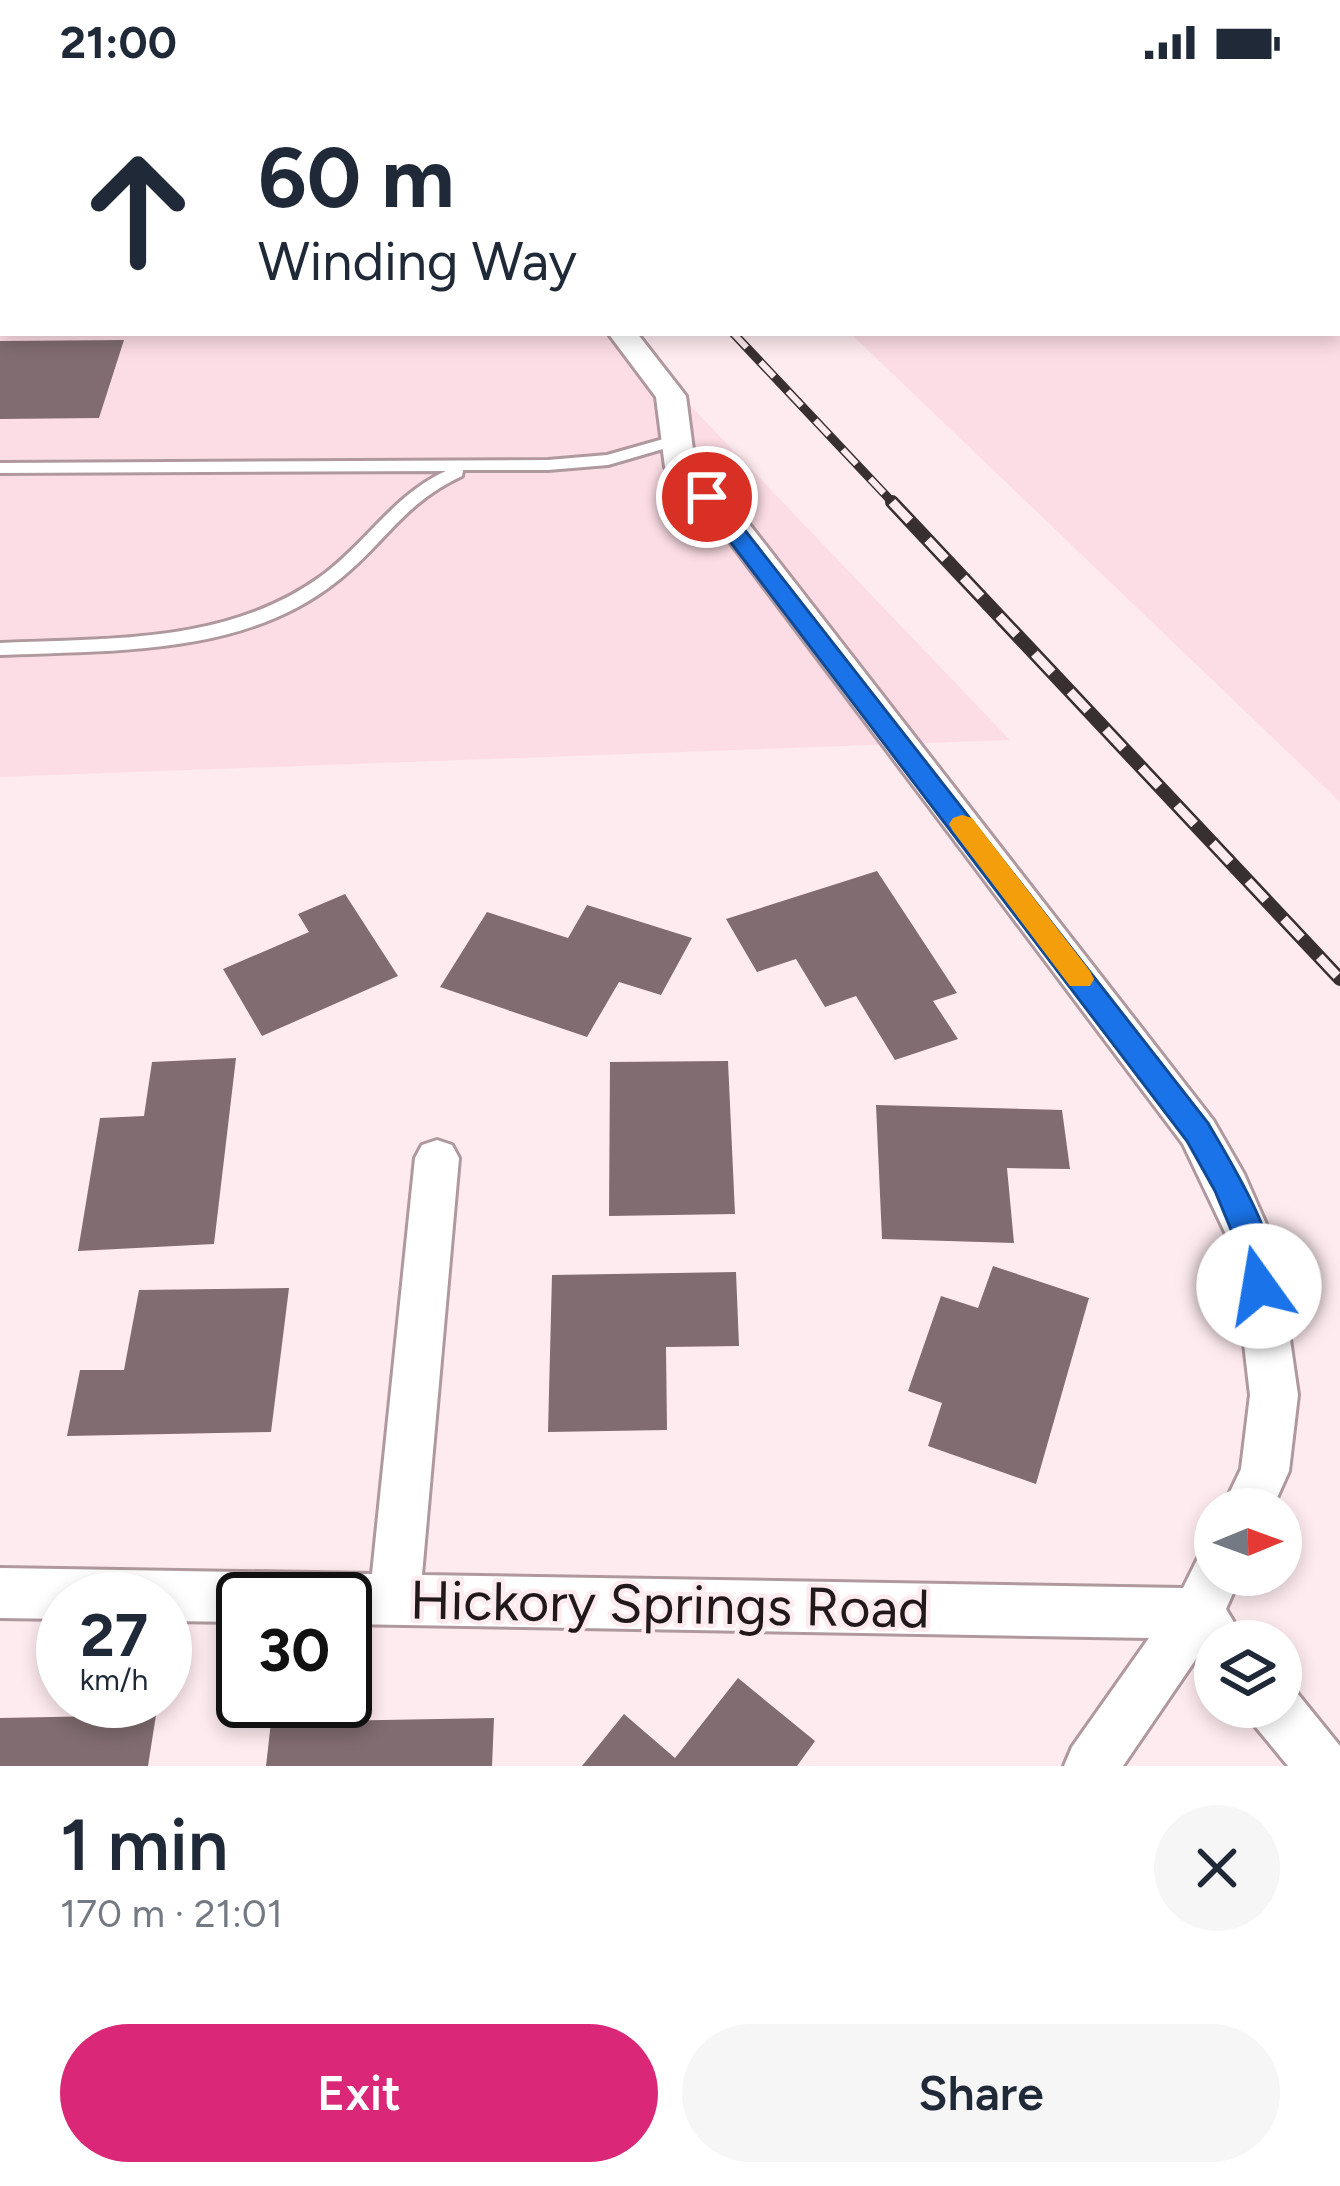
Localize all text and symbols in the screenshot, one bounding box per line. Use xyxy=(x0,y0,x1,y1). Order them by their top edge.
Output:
text: 21:00 xyxy=(60,15,177,69)
text: 60 m xyxy=(258,127,454,228)
icon: ahead xyxy=(60,132,216,288)
text: Winding Way xyxy=(258,229,577,294)
pin xyxy=(656,446,758,548)
icon: arrive xyxy=(674,464,740,530)
position arrow xyxy=(1196,1223,1322,1349)
north arrow xyxy=(1194,1488,1302,1596)
map controls xyxy=(1194,1488,1302,1728)
street label: Hickory Springs Road xyxy=(410,1567,930,1642)
speed limit sign: 30 xyxy=(216,1572,372,1728)
text: 27 xyxy=(80,1599,148,1671)
button: layers xyxy=(1194,1620,1302,1728)
text: km/h xyxy=(80,1661,148,1698)
text: 1 min xyxy=(60,1802,228,1888)
button: close xyxy=(1154,1805,1280,1931)
text: 170 m · 21:01 xyxy=(60,1890,283,1937)
button: Exit xyxy=(60,2024,658,2162)
button: Share xyxy=(682,2024,1280,2162)

